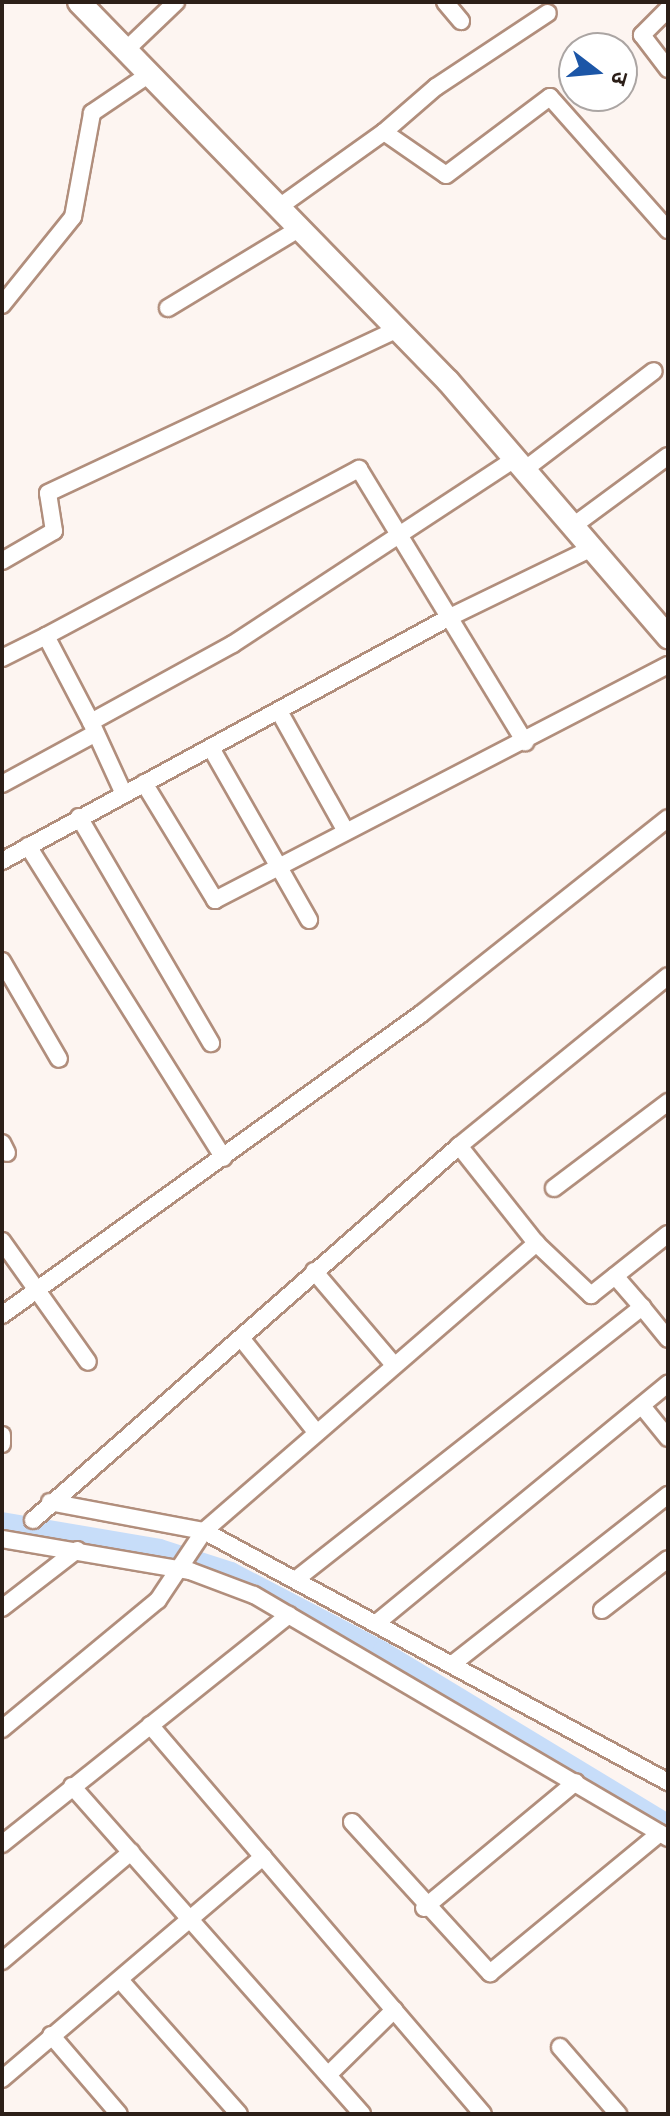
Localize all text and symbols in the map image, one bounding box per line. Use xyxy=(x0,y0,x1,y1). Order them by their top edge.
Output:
north arrow xyxy=(558,32,638,112)
text: उ xyxy=(605,68,634,88)

